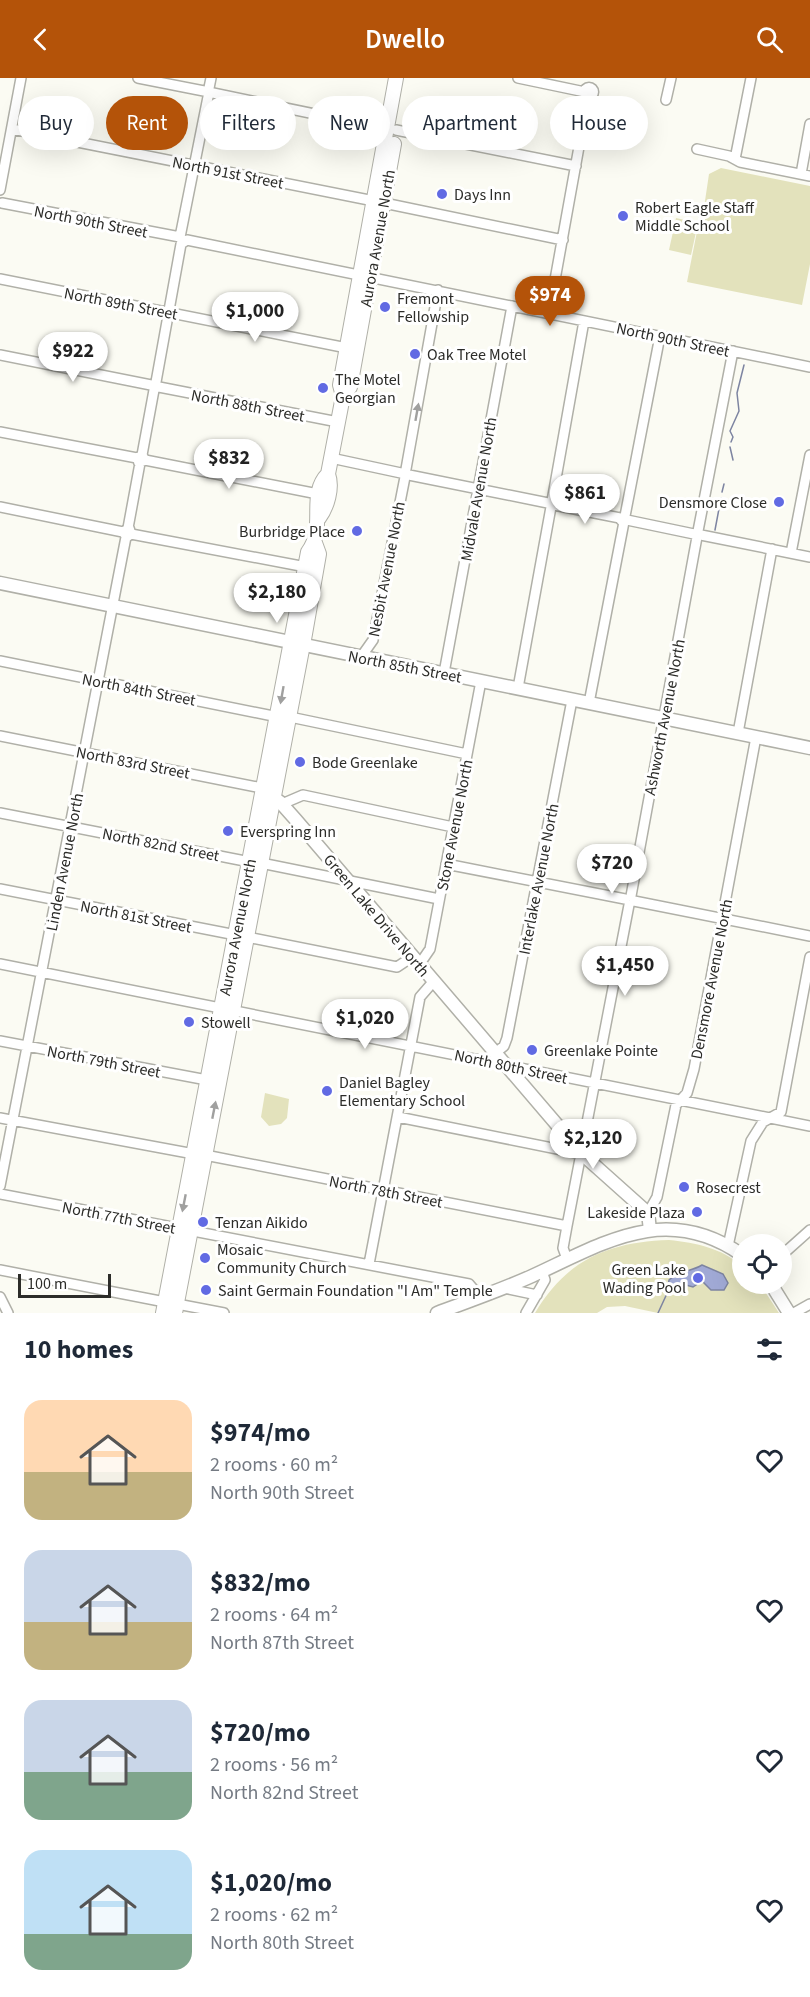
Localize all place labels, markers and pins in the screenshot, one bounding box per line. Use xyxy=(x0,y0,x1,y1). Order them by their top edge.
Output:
place label: Days Inn xyxy=(454,184,511,206)
marker: Days Inn xyxy=(435,187,449,201)
place label: Robert Eagle Staff Middle School xyxy=(635,197,755,237)
marker: Robert Eagle Staff Middle School xyxy=(616,209,630,223)
pin: $974 xyxy=(514,276,586,327)
place label: Fremont Fellowship xyxy=(397,288,469,328)
pin: $1,000 xyxy=(206,292,304,343)
marker: Fremont Fellowship xyxy=(378,300,392,314)
pin: $922 xyxy=(37,332,109,383)
place label: Oak Tree Motel xyxy=(427,344,526,366)
marker: Oak Tree Motel xyxy=(408,347,422,361)
place label: The Motel Georgian xyxy=(335,369,401,409)
marker: The Motel Georgian xyxy=(316,381,330,395)
pin: $832 xyxy=(193,439,265,490)
pin: $861 xyxy=(549,474,621,525)
place label: Densmore Close xyxy=(659,492,767,514)
marker: Densmore Close xyxy=(772,495,786,509)
place label: Burbridge Place xyxy=(239,521,345,543)
marker: Burbridge Place xyxy=(350,524,364,538)
pin: $2,180 xyxy=(228,573,326,624)
place label: Bode Greenlake xyxy=(312,752,418,774)
marker: Bode Greenlake xyxy=(293,755,307,769)
place label: Everspring Inn xyxy=(240,821,336,843)
marker: Everspring Inn xyxy=(221,824,235,838)
pin: $720 xyxy=(576,844,648,895)
pin: $1,450 xyxy=(576,946,674,997)
pin: $1,020 xyxy=(316,999,414,1050)
place label: Stowell xyxy=(201,1012,251,1034)
marker: Stowell xyxy=(182,1015,196,1029)
place label: Greenlake Pointe xyxy=(544,1040,658,1062)
marker: Greenlake Pointe xyxy=(525,1043,539,1057)
place label: Daniel Bagley Elementary School xyxy=(339,1072,465,1112)
marker: Daniel Bagley Elementary School xyxy=(320,1084,334,1098)
pin: $2,120 xyxy=(544,1119,642,1170)
place label: Rosecrest xyxy=(696,1177,761,1199)
marker: Rosecrest xyxy=(677,1180,691,1194)
place label: Lakeside Plaza xyxy=(587,1202,685,1224)
marker: Lakeside Plaza xyxy=(690,1205,704,1219)
place label: Tenzan Aikido xyxy=(215,1212,308,1234)
marker: Tenzan Aikido xyxy=(196,1215,210,1229)
place label: Mosaic Community Church xyxy=(217,1239,347,1279)
marker: Mosaic Community Church xyxy=(198,1251,212,1265)
place label: Green Lake Wading Pool xyxy=(603,1259,686,1299)
marker: Green Lake Wading Pool xyxy=(691,1271,705,1285)
place label: Saint Germain Foundation "I Am" Temple xyxy=(218,1280,493,1302)
marker: Saint Germain Foundation "I Am" Temple xyxy=(199,1283,213,1297)

